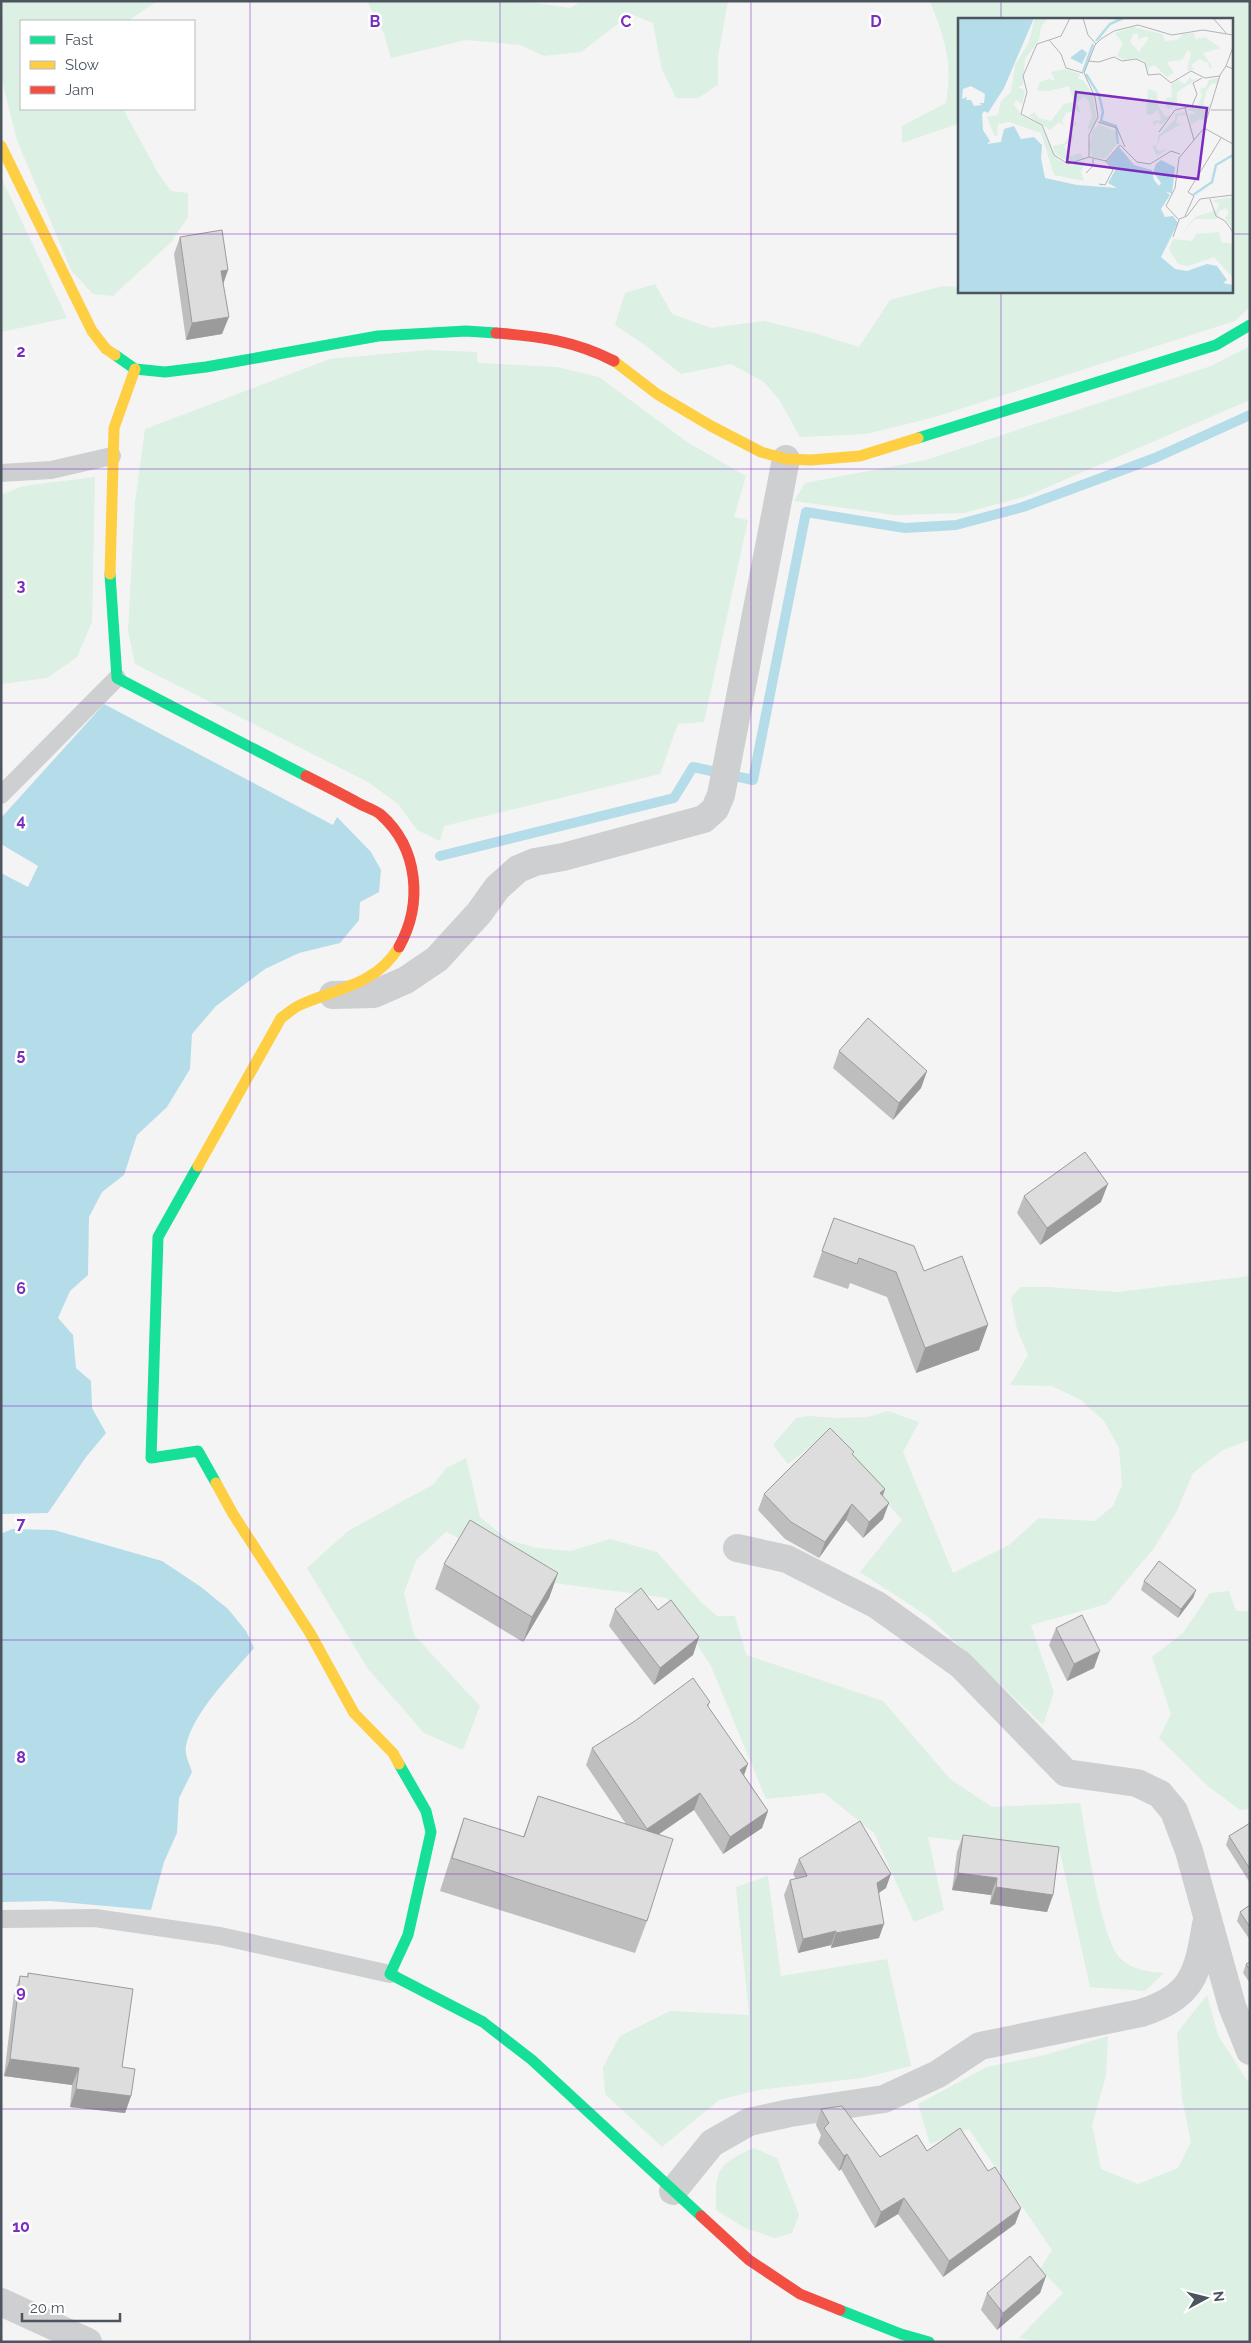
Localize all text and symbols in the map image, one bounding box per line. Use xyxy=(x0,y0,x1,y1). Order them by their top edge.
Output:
text: B xyxy=(370,12,381,31)
text: C xyxy=(621,12,632,31)
text: D xyxy=(870,12,882,31)
inset map xyxy=(958,18,1234,292)
legend xyxy=(20,20,195,110)
text: Fast xyxy=(65,31,93,49)
text: Slow xyxy=(65,56,99,74)
text: Jam xyxy=(65,81,94,99)
text: 2 xyxy=(16,342,26,361)
text: 3 xyxy=(17,576,26,595)
text: 4 xyxy=(16,811,26,830)
text: 5 xyxy=(17,1045,26,1064)
text: 6 xyxy=(16,1279,26,1298)
text: 7 xyxy=(17,1514,26,1533)
text: 8 xyxy=(16,1748,26,1767)
text: 9 xyxy=(16,1982,26,2001)
text: 10 xyxy=(12,2217,30,2236)
north arrow xyxy=(1181,2273,1231,2323)
scale bar xyxy=(22,2290,120,2322)
text: N xyxy=(1210,2290,1227,2303)
text: 20 m xyxy=(30,2299,65,2317)

